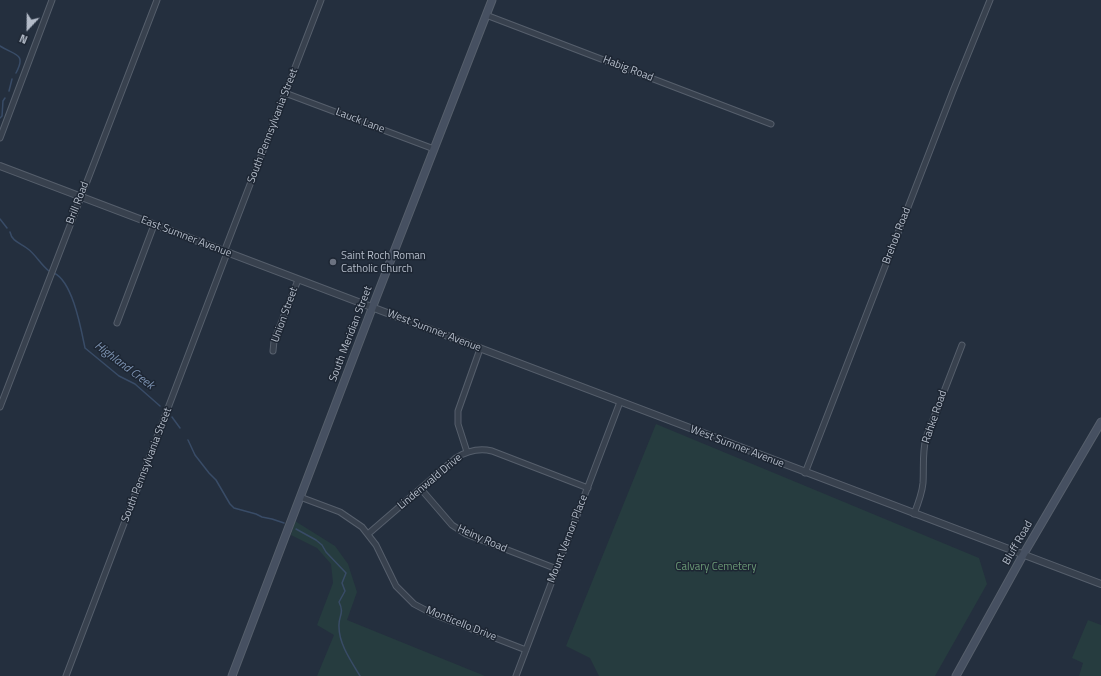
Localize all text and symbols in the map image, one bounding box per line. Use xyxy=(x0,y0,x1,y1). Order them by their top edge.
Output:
north arrow xyxy=(8,8,48,48)
text: N xyxy=(17,30,30,48)
street label: Habig Road xyxy=(601,53,655,85)
street label: South Pennsylvania Street xyxy=(245,67,301,185)
street label: Lauck Lane xyxy=(334,106,386,136)
street label: Brill Road xyxy=(64,180,92,226)
street label: Brehob Road xyxy=(880,206,914,266)
street label: East Sumner Avenue xyxy=(139,214,233,260)
place label: Saint Roch Roman Catholic Church xyxy=(341,249,426,275)
marker: Saint Roch Roman Catholic Church xyxy=(328,257,338,267)
street label: South Meridian Street xyxy=(327,284,375,384)
street label: Union Street xyxy=(269,286,301,344)
street label: West Sumner Avenue xyxy=(385,307,483,355)
water label: Highland Creek xyxy=(91,339,157,393)
street label: Rahke Road xyxy=(920,389,950,445)
street label: South Pennsylvania Street xyxy=(119,406,175,524)
street label: West Sumner Avenue xyxy=(688,423,786,471)
street label: Lindenwald Drive xyxy=(395,451,465,513)
street label: Mount Vernon Place xyxy=(545,493,591,585)
street label: Bluff Road xyxy=(1000,519,1036,567)
street label: Heiny Road xyxy=(455,522,509,556)
park label: Calvary Cemetery xyxy=(676,560,756,574)
street label: Monticello Drive xyxy=(424,604,498,644)

